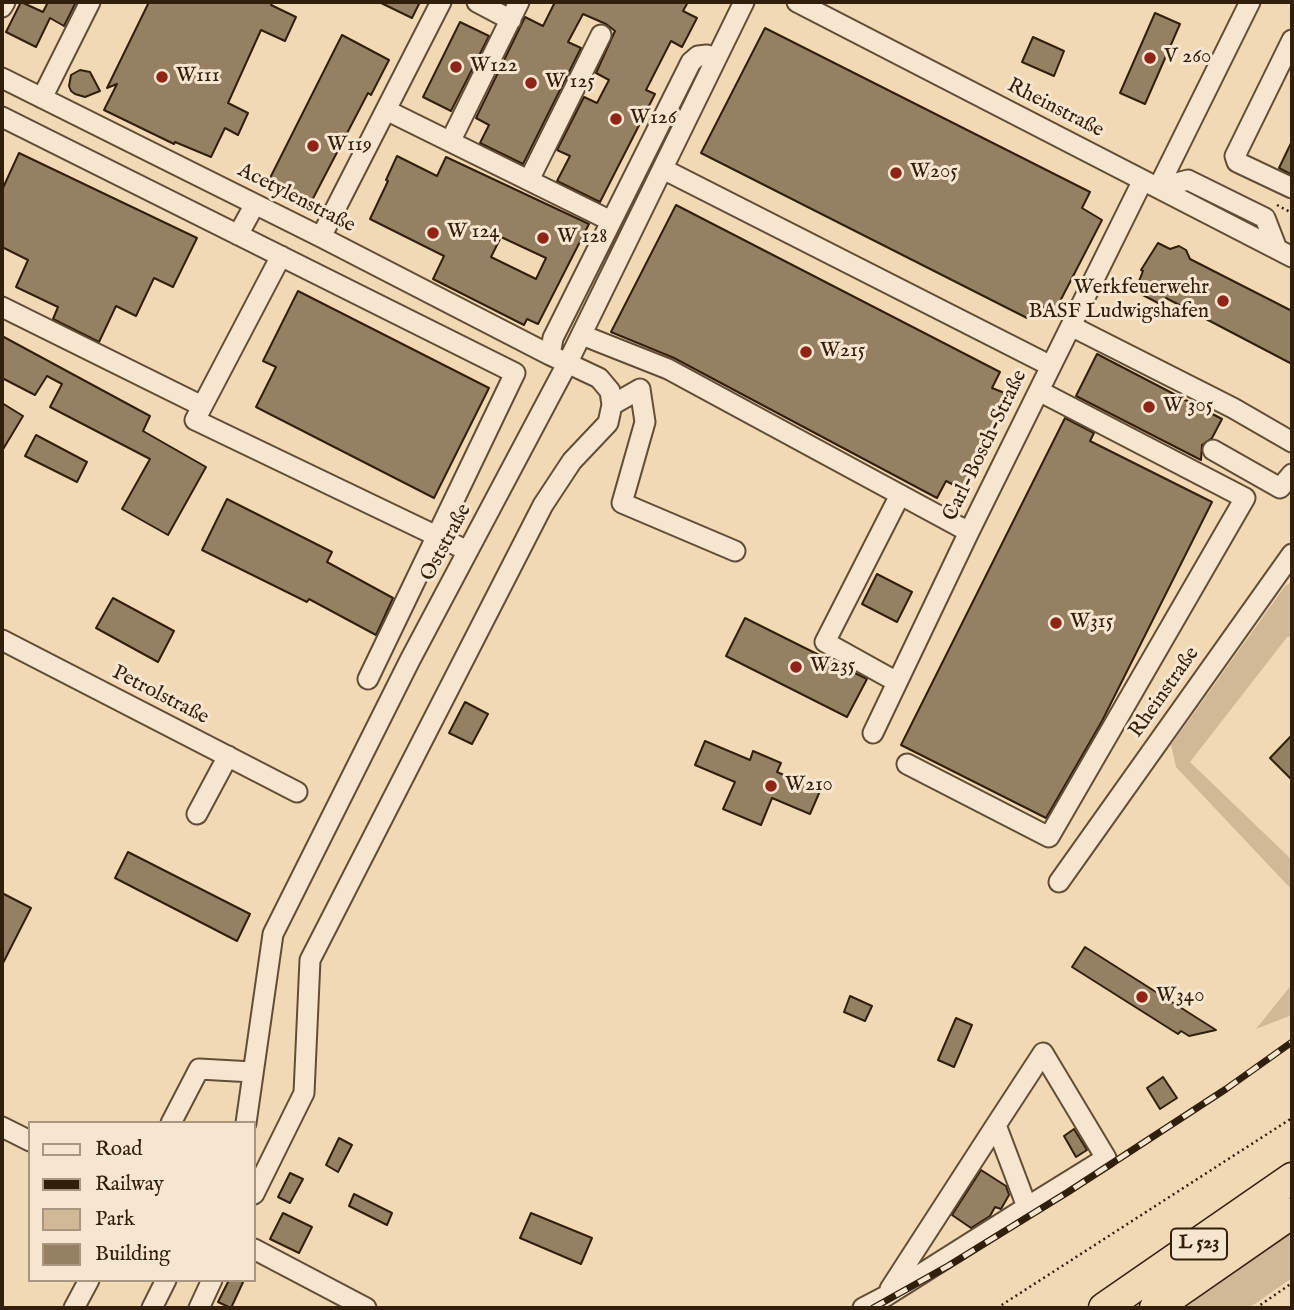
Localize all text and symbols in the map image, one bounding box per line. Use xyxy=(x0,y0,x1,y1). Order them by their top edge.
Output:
place label: V 260 xyxy=(1164,45,1211,71)
marker: V 260 xyxy=(1142,50,1158,66)
place label: W122 xyxy=(470,54,518,80)
marker: W122 xyxy=(448,59,464,75)
place label: W111 xyxy=(176,64,219,90)
marker: W111 xyxy=(154,69,170,85)
place label: W 125 xyxy=(545,70,595,96)
street label: Rheinstraße xyxy=(1002,74,1108,144)
marker: W 125 xyxy=(523,75,539,91)
place label: W126 xyxy=(630,106,677,132)
marker: W126 xyxy=(608,111,624,127)
place label: W119 xyxy=(327,133,372,159)
marker: W119 xyxy=(305,138,321,154)
street label: Acetylenstraße xyxy=(233,159,359,239)
place label: W205 xyxy=(910,160,958,186)
marker: W205 xyxy=(888,165,904,181)
place label: W 124 xyxy=(447,220,500,246)
marker: W 124 xyxy=(425,225,441,241)
place label: W 128 xyxy=(557,225,608,251)
marker: W 128 xyxy=(535,230,551,246)
place label: Werkfeuerwehr BASF Ludwigshafen xyxy=(1029,276,1209,326)
marker: Werkfeuerwehr BASF Ludwigshafen xyxy=(1215,293,1231,309)
place label: W215 xyxy=(820,339,865,365)
marker: W215 xyxy=(798,344,814,360)
street label: Carl-Bosch-Straße xyxy=(938,366,1034,526)
place label: W 305 xyxy=(1163,394,1213,420)
marker: W 305 xyxy=(1141,399,1157,415)
street label: Oststraße xyxy=(416,500,478,586)
place label: W315 xyxy=(1070,610,1113,636)
marker: W315 xyxy=(1048,615,1064,631)
street label: Rheinstraße xyxy=(1124,643,1206,743)
place label: W235 xyxy=(810,654,855,680)
marker: W235 xyxy=(788,659,804,675)
street label: Petrolstraße xyxy=(107,661,213,731)
place label: W210 xyxy=(785,773,833,799)
marker: W210 xyxy=(763,778,779,794)
place label: W340 xyxy=(1156,984,1204,1010)
marker: W340 xyxy=(1134,989,1150,1005)
legend xyxy=(28,1121,256,1282)
text: Road xyxy=(95,1136,142,1163)
text: Railway xyxy=(95,1171,164,1198)
text: Park xyxy=(95,1206,135,1233)
road number: L 523 xyxy=(1171,1228,1227,1260)
text: Building xyxy=(95,1241,170,1268)

